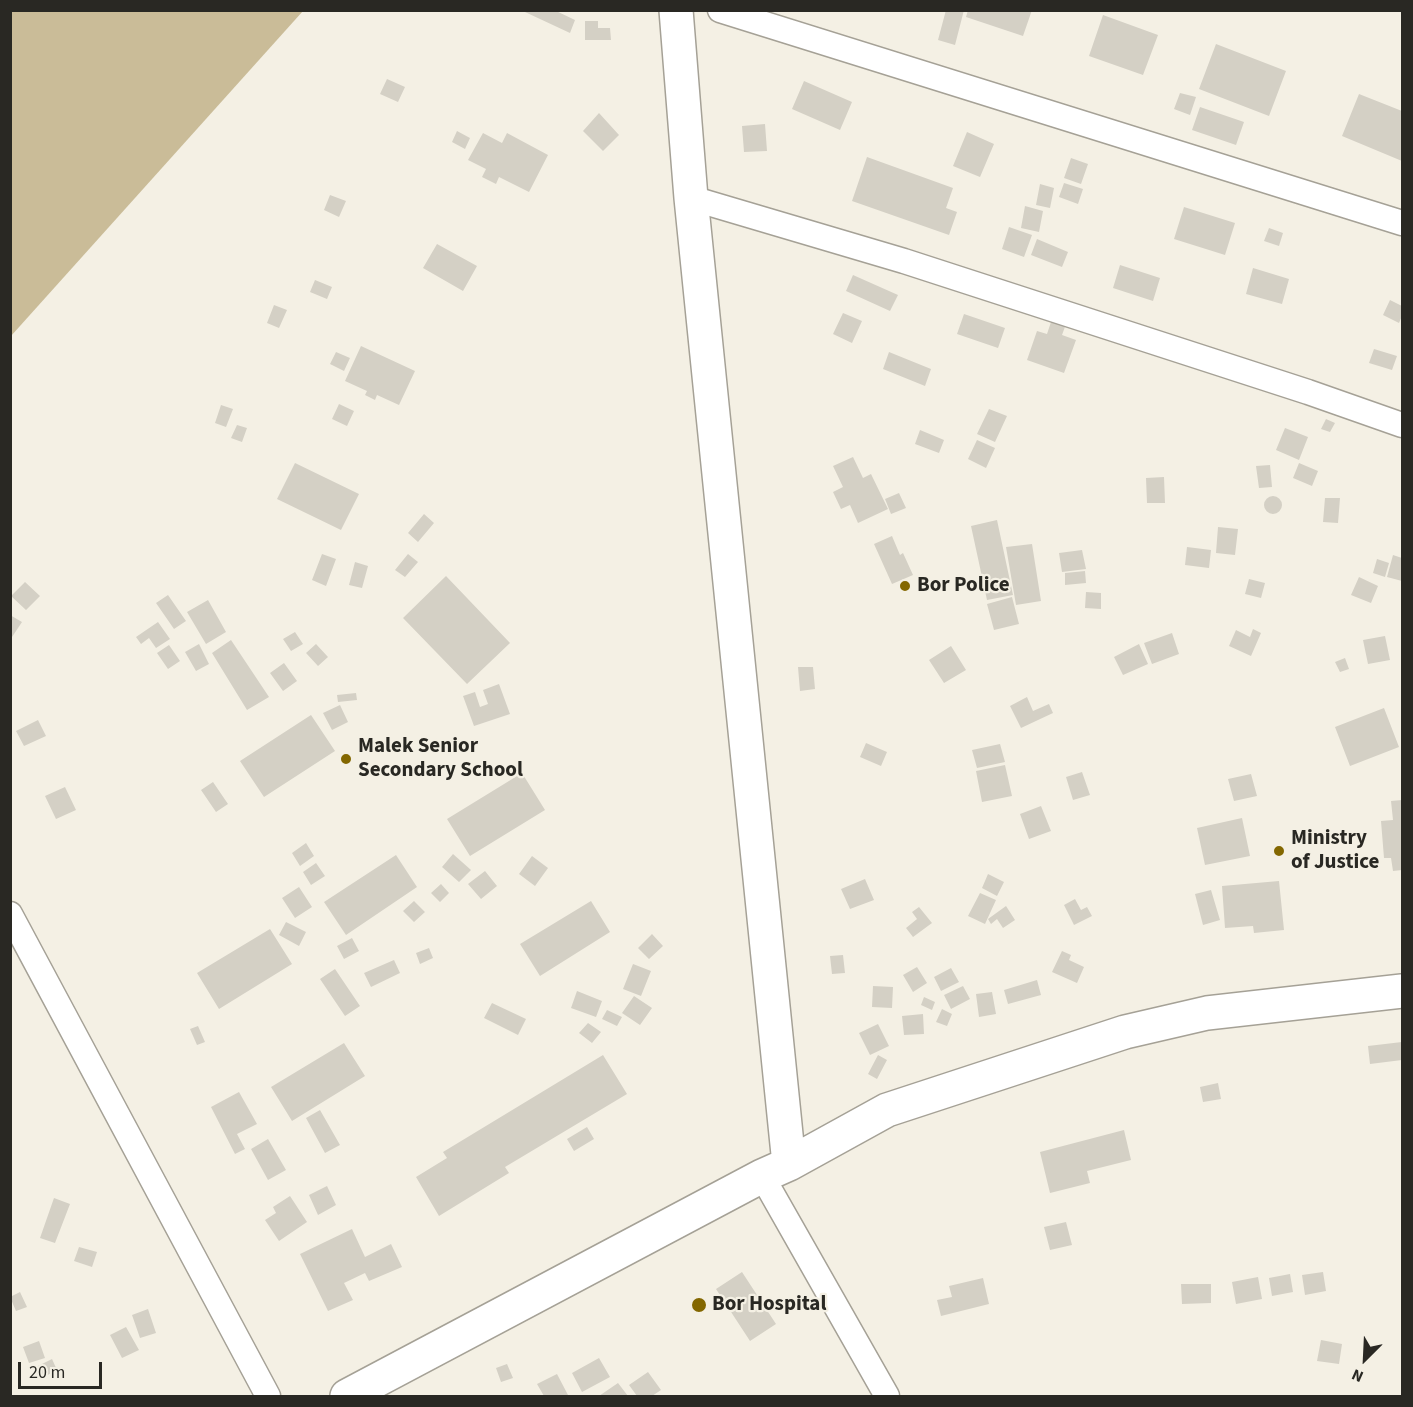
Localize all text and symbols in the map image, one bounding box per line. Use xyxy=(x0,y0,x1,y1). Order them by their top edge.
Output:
place label: Bor Police xyxy=(917,573,1010,599)
marker: Bor Police xyxy=(898,579,912,593)
place label: Malek Senior Secondary School xyxy=(358,734,523,784)
marker: Malek Senior Secondary School xyxy=(339,752,353,766)
place label: Ministry of Justice xyxy=(1291,826,1379,876)
marker: Ministry of Justice xyxy=(1272,844,1286,858)
place label: Bor Hospital xyxy=(712,1292,826,1318)
marker: Bor Hospital xyxy=(690,1296,708,1314)
north arrow xyxy=(1335,1329,1395,1389)
scale bar xyxy=(21,1350,105,1388)
text: 20 m xyxy=(29,1360,65,1385)
text: N xyxy=(1348,1363,1367,1388)

